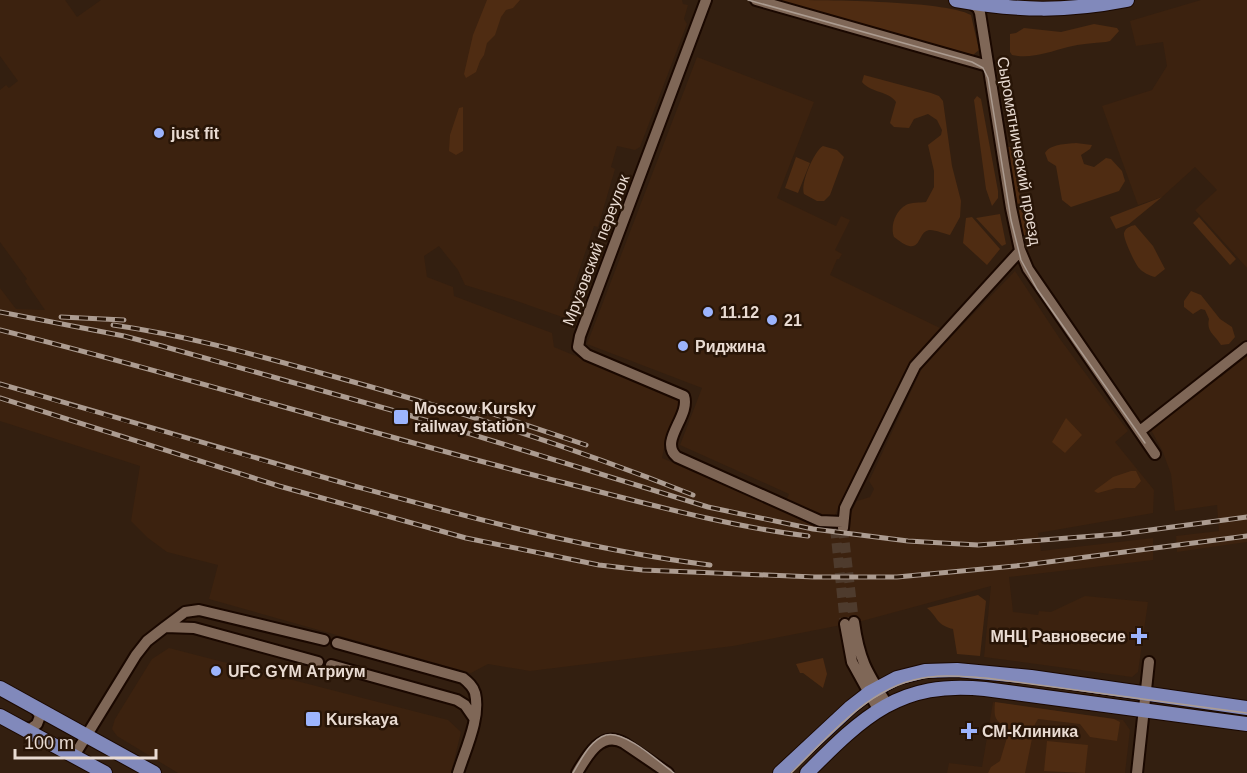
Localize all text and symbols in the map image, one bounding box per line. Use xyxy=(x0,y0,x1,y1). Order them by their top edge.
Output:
street label: Сыромятнический проезд xyxy=(994,55,1044,247)
place label: just fit xyxy=(170,125,220,142)
marker: just fit xyxy=(152,126,166,140)
street label: Мрузовский переулок xyxy=(559,171,633,328)
place label: 11.12 xyxy=(720,304,759,321)
marker: 11.12 xyxy=(701,305,715,319)
place label: 21 xyxy=(784,312,802,329)
marker: 21 xyxy=(765,313,779,327)
place label: Риджина xyxy=(695,338,766,355)
marker: Риджина xyxy=(676,339,690,353)
place label: Moscow Kursky railway station xyxy=(414,400,536,435)
marker: Moscow Kursky railway station xyxy=(392,408,410,426)
marker: МНЦ Равновесие xyxy=(1130,627,1148,645)
place label: МНЦ Равновесие xyxy=(990,628,1126,645)
place label: UFC GYM Атриум xyxy=(228,663,366,680)
marker: UFC GYM Атриум xyxy=(209,664,223,678)
marker: Kurskaya xyxy=(304,710,322,728)
place label: Kurskaya xyxy=(326,711,398,728)
scale bar xyxy=(15,722,156,760)
marker: СМ-Клиника xyxy=(960,722,978,740)
place label: СМ-Клиника xyxy=(982,723,1078,740)
text: 100 m xyxy=(24,733,74,753)

